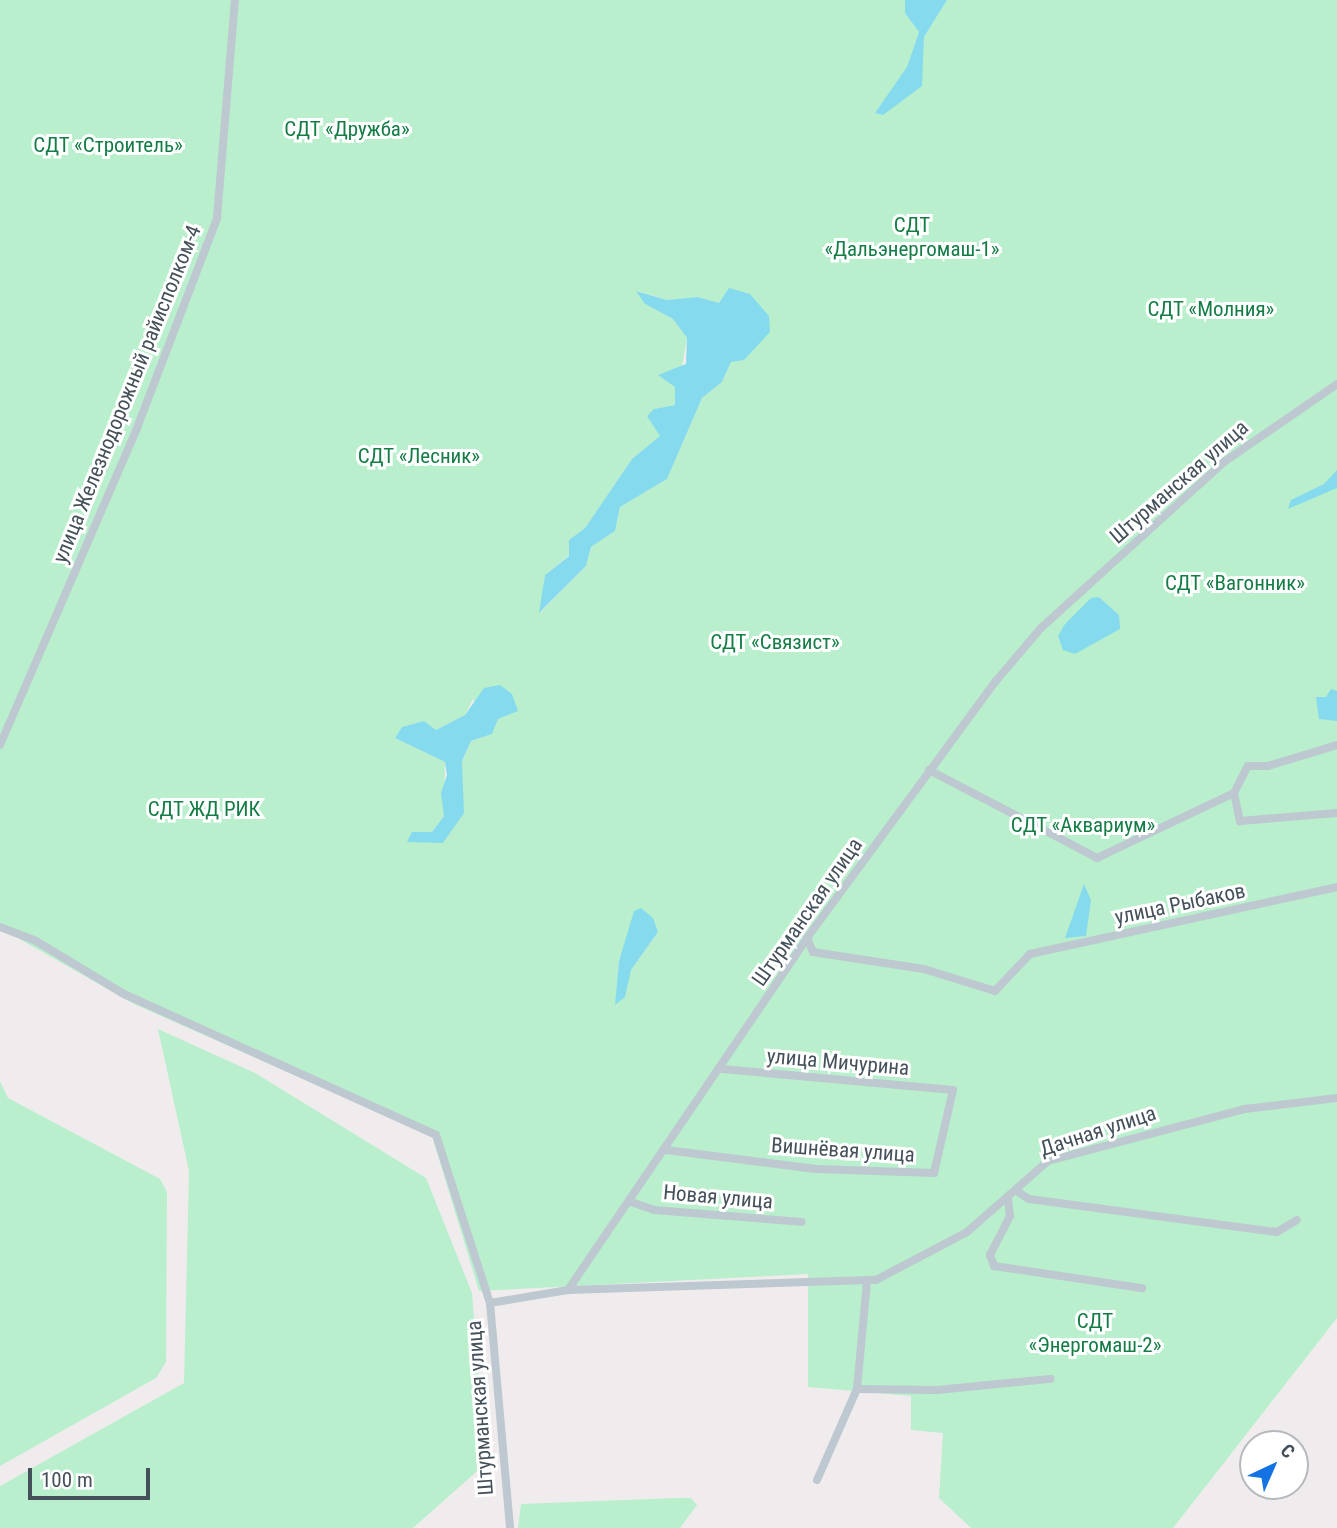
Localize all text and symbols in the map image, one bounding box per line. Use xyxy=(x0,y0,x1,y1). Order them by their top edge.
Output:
park label: СДТ «Дружба» xyxy=(284,116,410,142)
park label: СДТ «Строитель» xyxy=(33,132,183,158)
park label: СДТ «Дальэнергомаш-1» xyxy=(824,212,1000,262)
street label: улица Железнодорожный райисполком-4 xyxy=(48,221,206,567)
park label: СДТ «Молния» xyxy=(1147,296,1275,322)
street label: Штурманская улица xyxy=(1105,415,1253,549)
park label: СДТ «Лесник» xyxy=(358,443,480,469)
park label: СДТ «Вагонник» xyxy=(1165,570,1305,596)
park label: СДТ «Связист» xyxy=(710,629,840,655)
park label: СДТ ЖД РИК xyxy=(147,796,261,822)
park label: СДТ «Аквариум» xyxy=(1011,812,1155,838)
street label: Штурманская улица xyxy=(746,833,868,991)
street label: улица Рыбаков xyxy=(1112,878,1248,930)
street label: улица Мичурина xyxy=(766,1043,910,1081)
street label: Дачная улица xyxy=(1037,1100,1159,1162)
street label: Вишнёвая улица xyxy=(770,1132,916,1168)
street label: Новая улица xyxy=(662,1180,774,1214)
park label: СДТ «Энергомаш-2» xyxy=(1029,1308,1161,1358)
street label: Штурманская улица xyxy=(461,1320,499,1496)
north arrow xyxy=(1239,1430,1309,1500)
text: С xyxy=(1276,1439,1299,1463)
scale bar xyxy=(32,1454,154,1498)
text: 100 m xyxy=(41,1468,93,1492)

